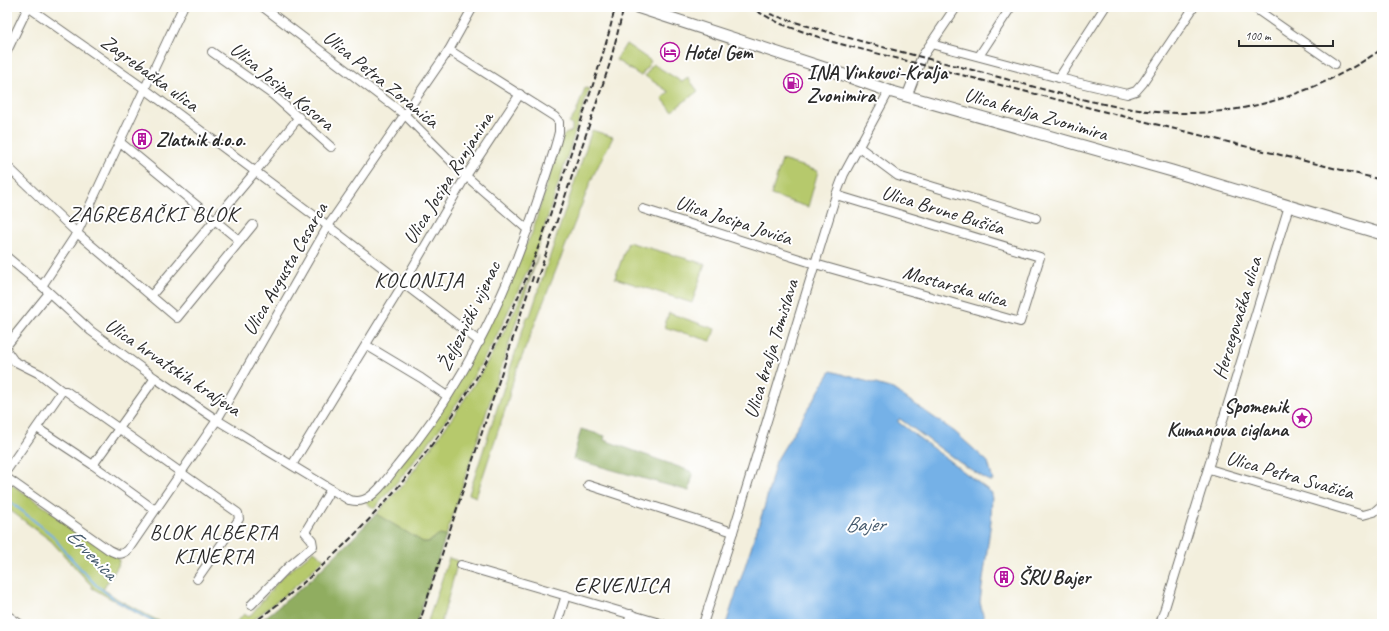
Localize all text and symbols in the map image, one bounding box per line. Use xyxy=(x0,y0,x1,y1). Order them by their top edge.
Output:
scale bar xyxy=(1239,22,1333,48)
street label: Ulica Petra Zoranića xyxy=(318,25,445,134)
text: 100 m xyxy=(1245,28,1272,44)
street label: Zagrebačka ulica xyxy=(96,29,205,118)
street label: Ulica Josipa Kosora xyxy=(225,36,341,137)
place label: Hotel Gem xyxy=(684,40,754,65)
hotel icon: Hotel Gem xyxy=(659,41,681,63)
place label: INA Vinkovci-Kralja Zvonimira xyxy=(807,60,949,108)
fuel station icon: INA Vinkovci-Kralja Zvonimira xyxy=(782,72,804,94)
street label: Ulica kralja Zvonimira xyxy=(962,82,1112,147)
street label: Ulica Josipa Runjanina xyxy=(397,106,500,249)
place label: Zlatnik d.o.o. xyxy=(156,127,246,152)
building icon: Zlatnik d.o.o. xyxy=(131,128,153,150)
street label: Ulica Brune Bušića xyxy=(879,180,1008,241)
street label: Ulica Josipa Jovića xyxy=(673,189,796,251)
street label: Ulica Augusta Cesarca xyxy=(237,196,334,340)
district label: ZAGREBAČKI BLOK xyxy=(68,200,241,228)
street label: Hercegovačka ulica xyxy=(1207,253,1268,382)
street label: Željeznički vijenac xyxy=(432,256,507,375)
street label: Mostarska ulica xyxy=(900,259,1012,313)
district label: KOLONIJA xyxy=(374,266,464,294)
street label: Ulica kralja Tomislava xyxy=(738,275,805,421)
street label: Ulica hrvatskih kraljeva xyxy=(100,312,247,422)
place label: Spomenik Kumanova ciglana xyxy=(1167,394,1291,442)
place icon: Spomenik Kumanova ciglana xyxy=(1291,407,1313,429)
street label: Ulica Petra Svačića xyxy=(1223,445,1358,505)
water label: Bajer xyxy=(846,511,888,537)
district label: BLOK ALBERTA KINERTA xyxy=(150,519,279,569)
water label: Ervenica xyxy=(61,523,125,587)
place label: ŠRU Bajer xyxy=(1018,565,1093,590)
building icon: ŠRU Bajer xyxy=(993,566,1015,588)
district label: ERVENICA xyxy=(574,571,670,599)

